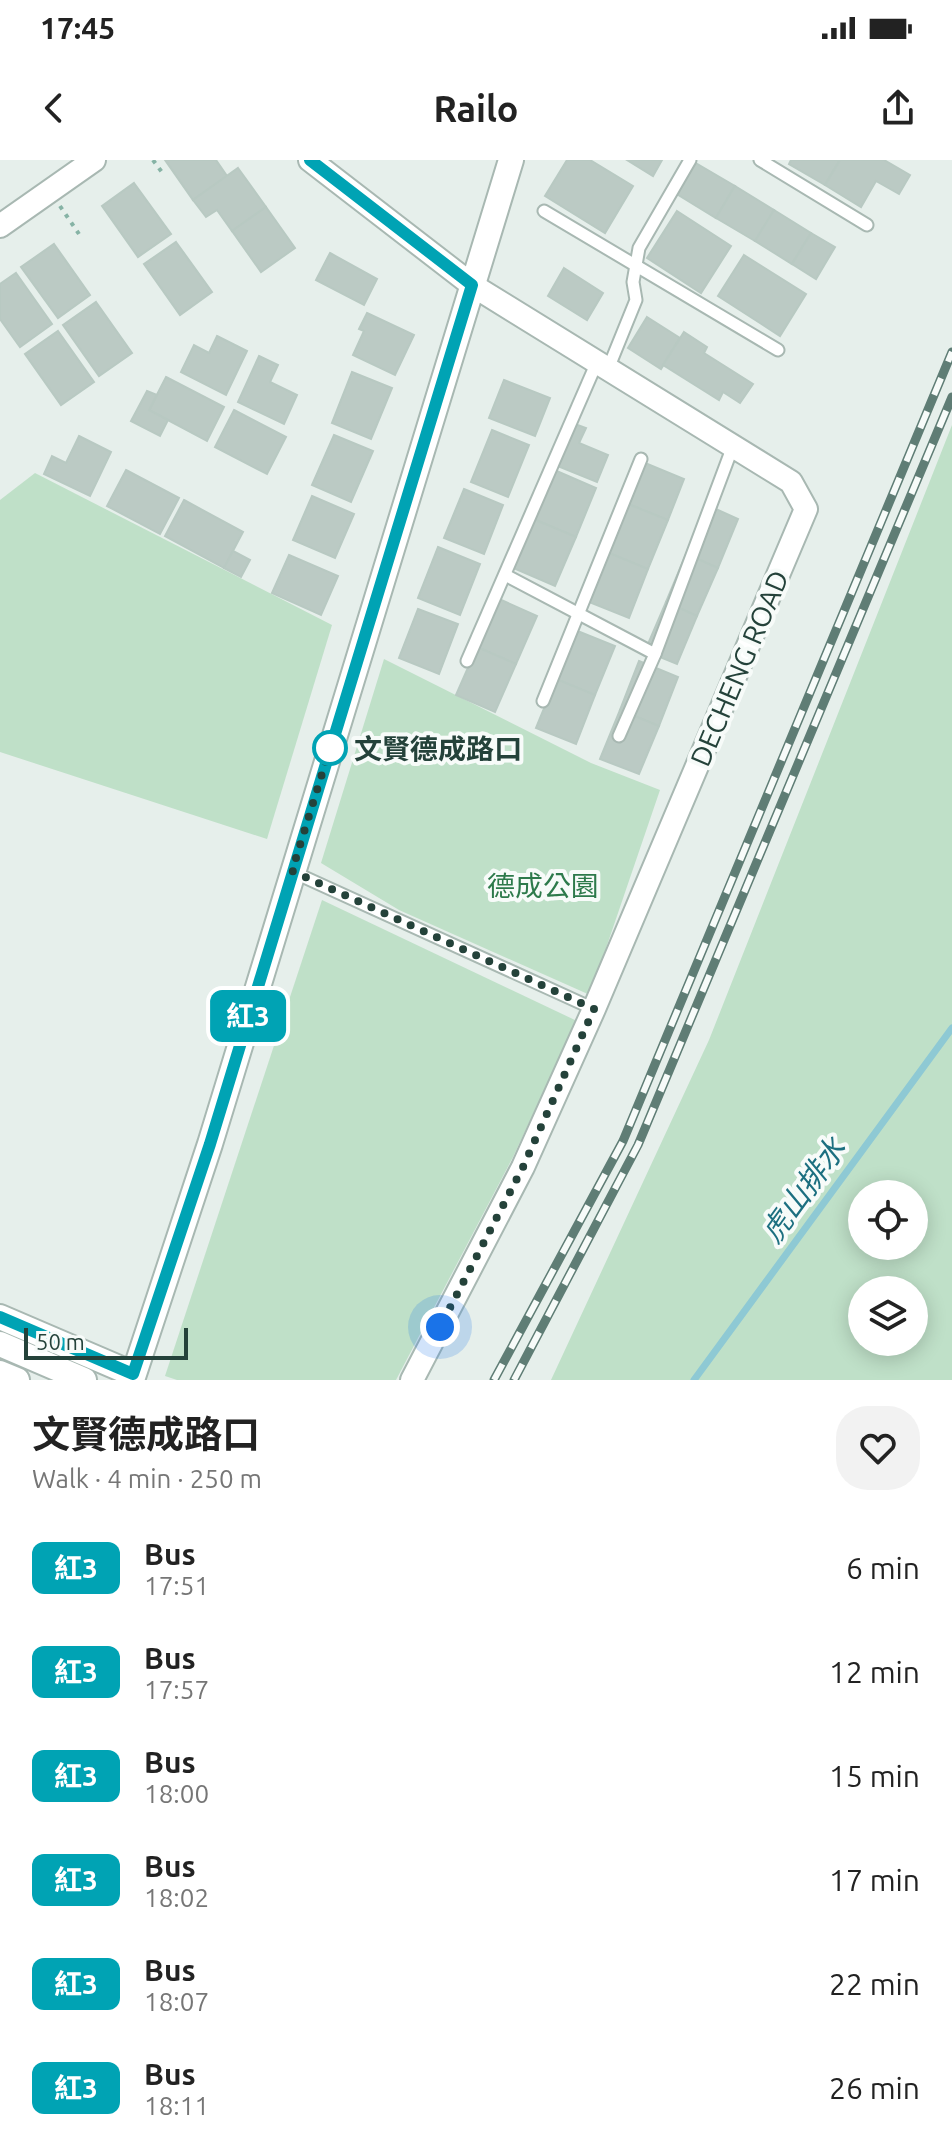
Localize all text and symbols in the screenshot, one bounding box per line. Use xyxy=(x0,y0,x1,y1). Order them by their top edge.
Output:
text: 17:45 xyxy=(40,11,115,45)
icon: back xyxy=(32,86,76,130)
icon: share xyxy=(876,86,920,130)
text: Railo xyxy=(433,88,519,129)
street label: DECHENG ROAD xyxy=(684,566,794,770)
marker: 文賢德成路口 xyxy=(313,731,347,765)
place label: 文賢德成路口 xyxy=(354,733,522,764)
park label: 德成公園 xyxy=(487,870,599,901)
line badge: 紅3 xyxy=(212,990,284,1042)
text: 紅3 xyxy=(226,1000,270,1031)
water label: 虎山排水 xyxy=(754,1130,853,1249)
map controls xyxy=(848,1180,928,1356)
button: locate xyxy=(848,1180,928,1260)
button: layers xyxy=(848,1276,928,1356)
your location xyxy=(420,1307,460,1347)
scale bar xyxy=(24,1324,188,1360)
text: 50 m xyxy=(36,1329,85,1354)
button: heart xyxy=(836,1406,920,1490)
text: 文賢德成路口 xyxy=(32,1413,260,1455)
text: Walk · 4 min · 250 m xyxy=(32,1464,262,1493)
text: Bus xyxy=(144,1537,196,1571)
text: 6 min xyxy=(846,1551,920,1585)
text: 紅3 xyxy=(54,1552,98,1583)
text: 17:51 xyxy=(144,1571,209,1600)
text: Bus xyxy=(144,1641,196,1675)
text: 12 min xyxy=(829,1655,920,1689)
text: 紅3 xyxy=(54,1656,98,1687)
text: 17:57 xyxy=(144,1675,209,1704)
text: Bus xyxy=(144,1745,196,1779)
text: 15 min xyxy=(829,1759,920,1793)
text: 紅3 xyxy=(54,1760,98,1791)
text: 18:00 xyxy=(144,1779,209,1808)
text: Bus xyxy=(144,1849,196,1883)
text: 17 min xyxy=(829,1863,920,1897)
text: 紅3 xyxy=(54,1864,98,1895)
text: 18:02 xyxy=(144,1883,209,1912)
text: Bus xyxy=(144,1953,196,1987)
text: 22 min xyxy=(829,1967,920,2001)
text: 紅3 xyxy=(54,1968,98,1999)
text: 18:07 xyxy=(144,1987,209,2016)
text: Bus xyxy=(144,2057,196,2091)
text: 26 min xyxy=(829,2071,920,2105)
text: 紅3 xyxy=(54,2072,98,2103)
text: 18:11 xyxy=(144,2091,209,2120)

